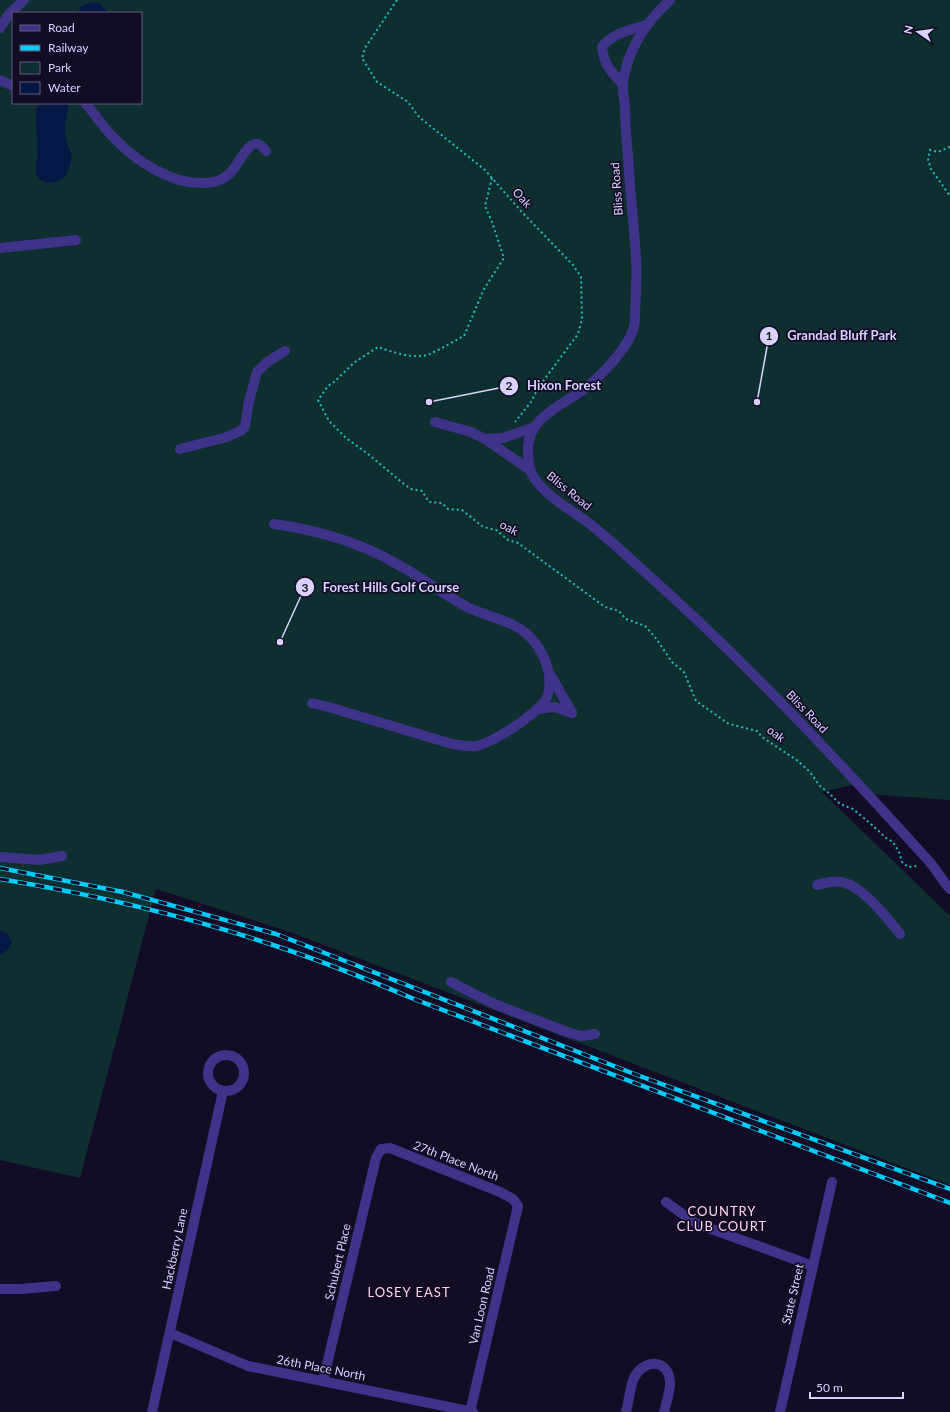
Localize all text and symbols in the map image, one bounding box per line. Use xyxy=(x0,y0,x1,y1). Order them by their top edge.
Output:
legend xyxy=(12,12,142,104)
north arrow xyxy=(898,12,938,52)
text: Road xyxy=(48,20,75,35)
text: N xyxy=(900,24,915,35)
text: Railway xyxy=(48,40,89,55)
text: Park xyxy=(48,60,72,75)
text: Water xyxy=(48,80,81,95)
street label: Bliss Road xyxy=(607,162,626,216)
street label: Oak xyxy=(510,185,536,211)
callout: Grandad Bluff Park xyxy=(759,323,905,348)
text: Grandad Bluff Park xyxy=(787,327,897,343)
text: 1 xyxy=(766,328,773,343)
callout: Hixon Forest xyxy=(499,373,609,398)
text: Hixon Forest xyxy=(527,377,601,393)
text: 2 xyxy=(506,378,513,393)
street label: Bliss Road xyxy=(544,468,595,513)
street label: oak xyxy=(497,517,522,539)
callout: Forest Hills Golf Course xyxy=(295,575,468,600)
text: Forest Hills Golf Course xyxy=(323,579,459,595)
text: 3 xyxy=(302,580,309,595)
street label: Bliss Road xyxy=(783,687,831,736)
street label: oak xyxy=(764,722,789,746)
street label: 27th Place North xyxy=(411,1137,501,1184)
district label: COUNTRY CLUB COURT xyxy=(677,1203,767,1234)
street label: Hackberry Lane xyxy=(159,1207,190,1291)
street label: Schubert Place xyxy=(321,1222,354,1302)
street label: State Street xyxy=(778,1261,807,1326)
street label: Van Loon Road xyxy=(465,1266,498,1346)
district label: LOSEY EAST xyxy=(367,1284,451,1300)
street label: 26th Place North xyxy=(275,1352,367,1383)
scale bar xyxy=(810,1374,903,1400)
text: 50 m xyxy=(816,1380,843,1395)

